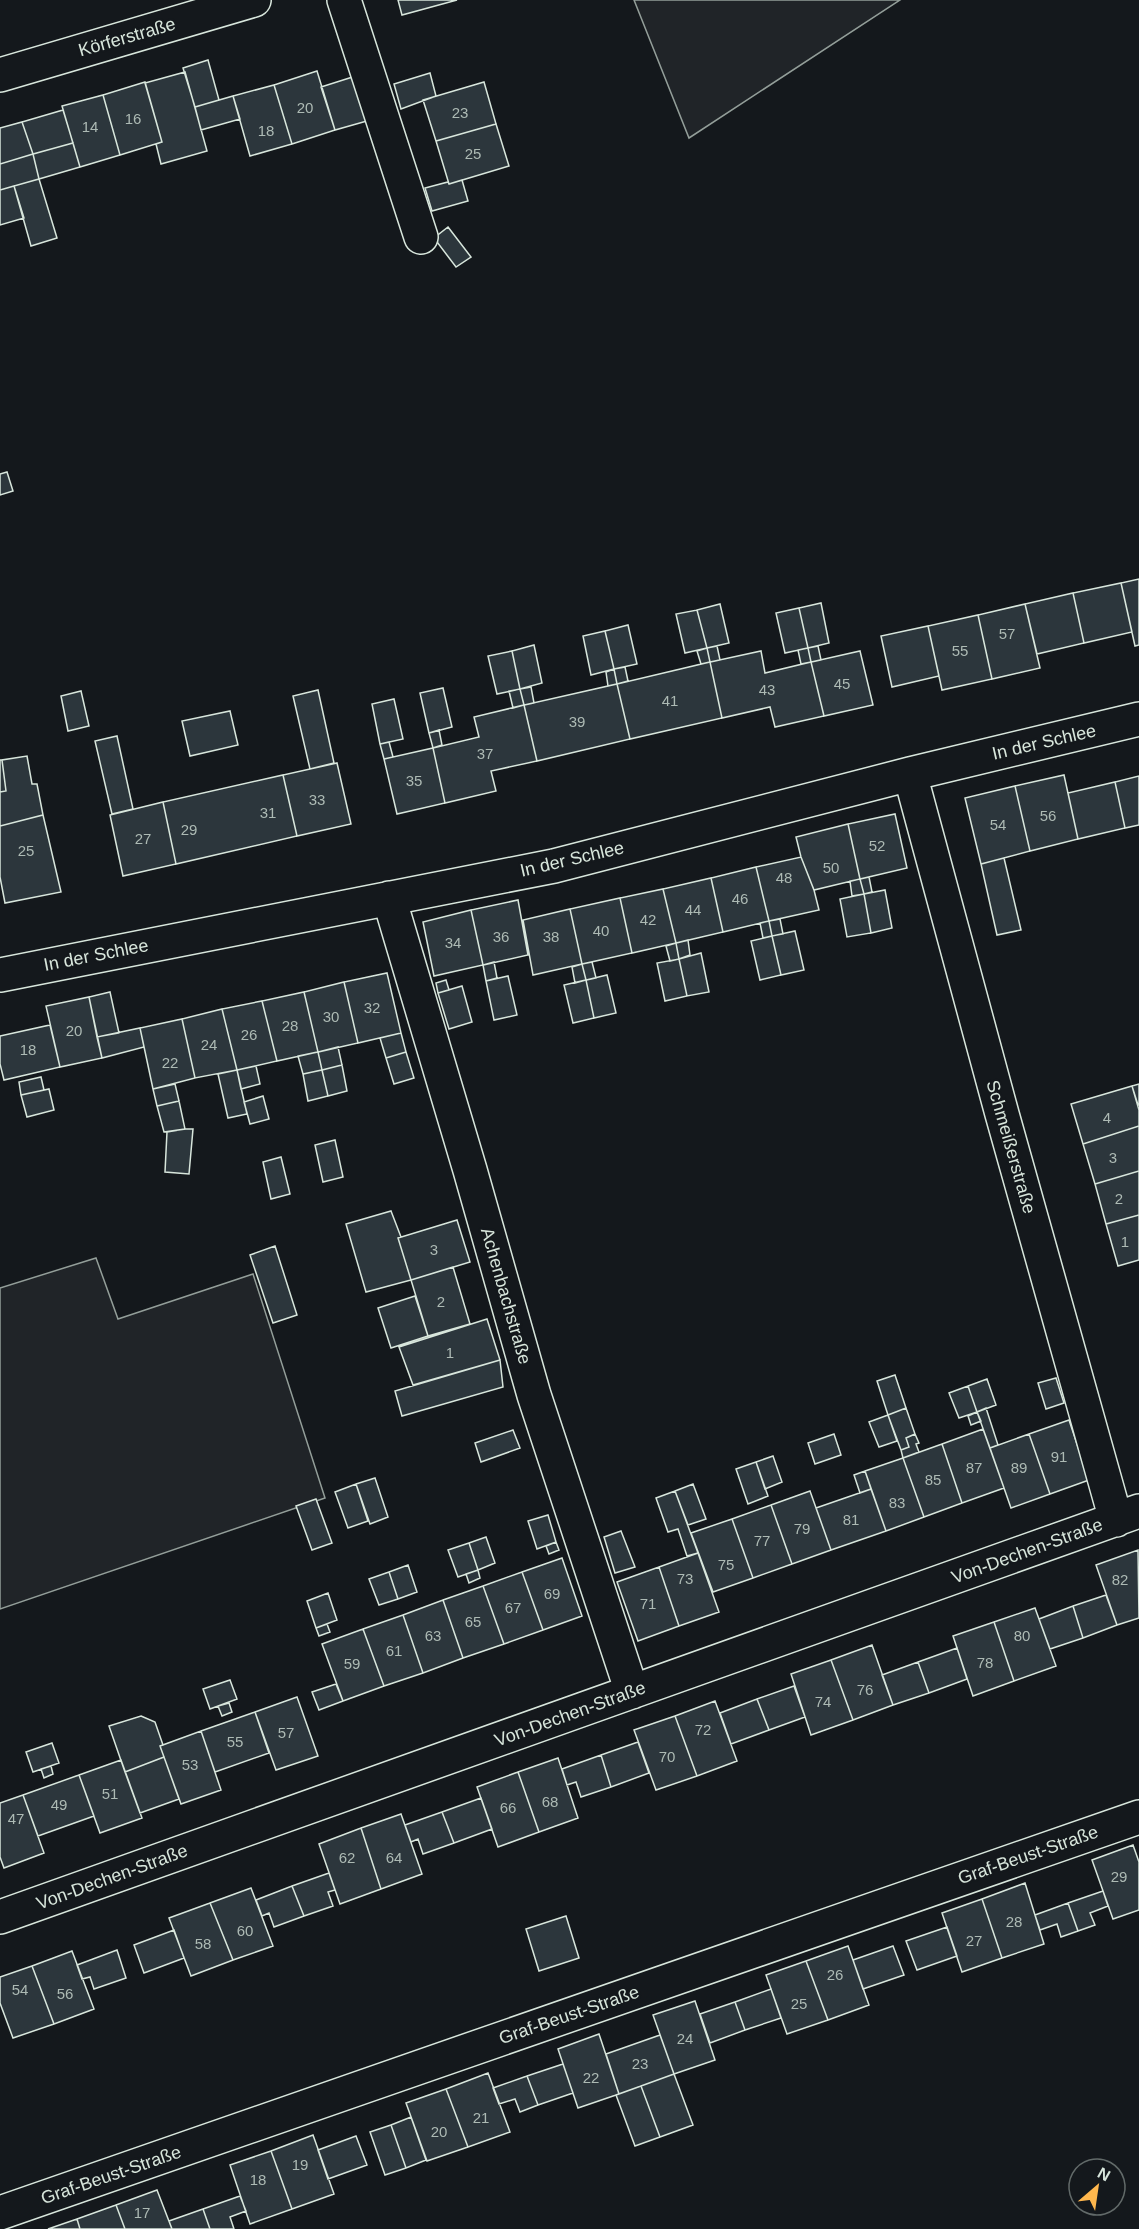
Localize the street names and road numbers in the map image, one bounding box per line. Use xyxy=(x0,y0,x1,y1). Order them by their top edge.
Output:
street label: Körferstraße xyxy=(76,14,178,60)
street label: In der Schlee xyxy=(990,720,1098,764)
street label: In der Schlee xyxy=(518,837,626,881)
street label: In der Schlee xyxy=(42,935,150,975)
street label: Schmeißerstraße xyxy=(982,1078,1040,1216)
street label: Achenbachstraße xyxy=(477,1225,535,1367)
street label: Von-Dechen-Straße xyxy=(949,1514,1105,1588)
street label: Von-Dechen-Straße xyxy=(492,1677,648,1751)
street label: Graf-Beust-Straße xyxy=(955,1822,1101,1888)
street label: Von-Dechen-Straße xyxy=(34,1840,190,1914)
street label: Graf-Beust-Straße xyxy=(496,1982,642,2048)
street label: Graf-Beust-Straße xyxy=(38,2142,184,2208)

